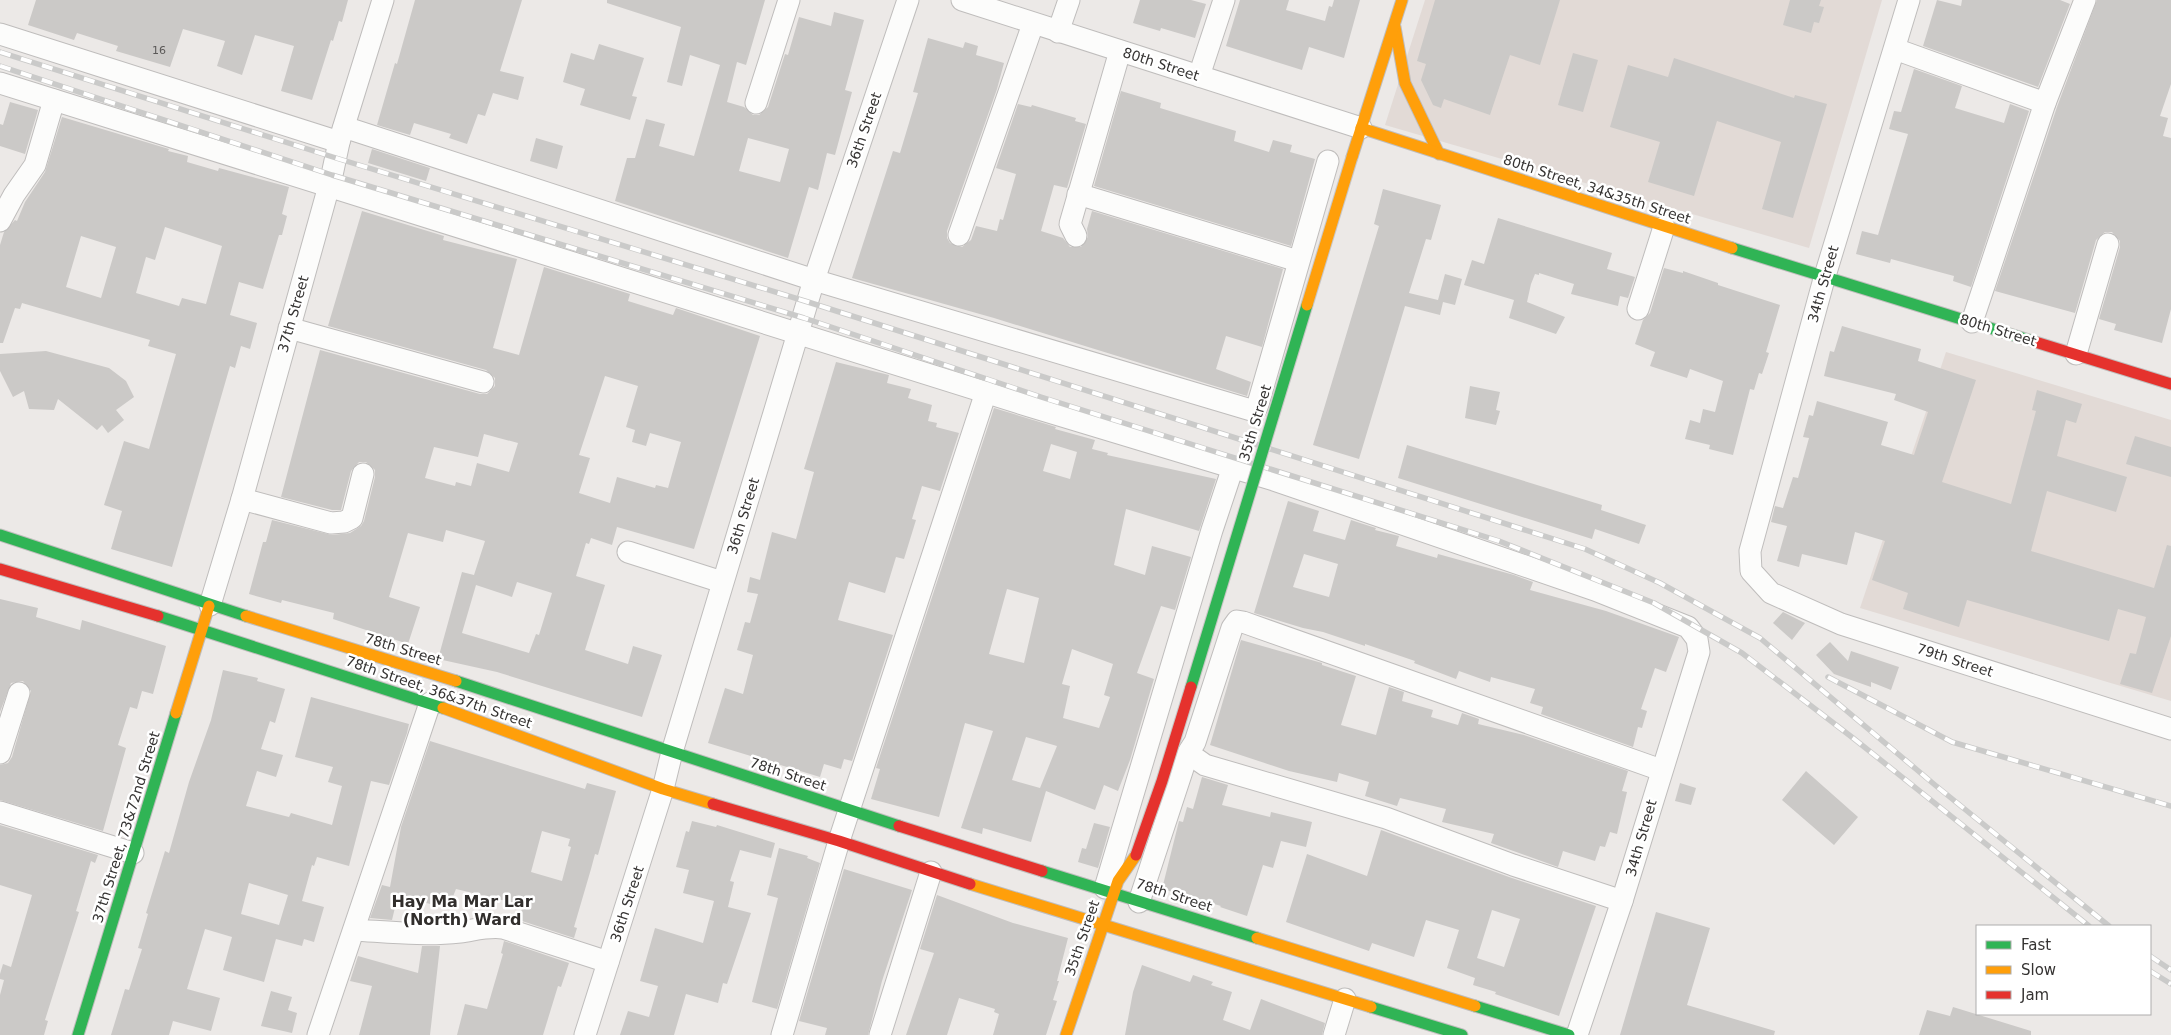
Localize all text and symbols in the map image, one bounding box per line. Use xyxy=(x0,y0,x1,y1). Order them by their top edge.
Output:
house number: 16 xyxy=(152,44,166,57)
street label: 80th Street xyxy=(1121,44,1202,84)
street label: 36th Street xyxy=(844,89,885,170)
street label: 80th Street, 34&35th Street xyxy=(1501,151,1693,227)
street label: 34th Street xyxy=(1804,243,1842,324)
street label: 37th Street xyxy=(274,273,312,354)
street label: 80th Street xyxy=(1958,311,2039,349)
street label: 35th Street xyxy=(1236,382,1274,463)
street label: 36th Street xyxy=(724,475,762,556)
street label: 78th Street xyxy=(363,630,444,668)
street label: 79th Street xyxy=(1915,640,1996,680)
street label: 78th Street, 36&37th Street xyxy=(344,653,535,732)
street label: 37th Street, 73&72nd Street xyxy=(89,729,163,925)
street label: 78th Street xyxy=(748,754,829,794)
street label: 34th Street xyxy=(1622,797,1660,878)
street label: 36th Street xyxy=(607,863,647,944)
street label: 78th Street xyxy=(1134,875,1215,915)
district label: Hay Ma Mar Lar (North) Ward xyxy=(391,892,533,929)
street label: 35th Street xyxy=(1062,897,1103,978)
legend xyxy=(1976,925,2151,1015)
text: Fast xyxy=(2021,936,2051,954)
text: Slow xyxy=(2021,961,2056,979)
text: Jam xyxy=(2020,986,2049,1004)

